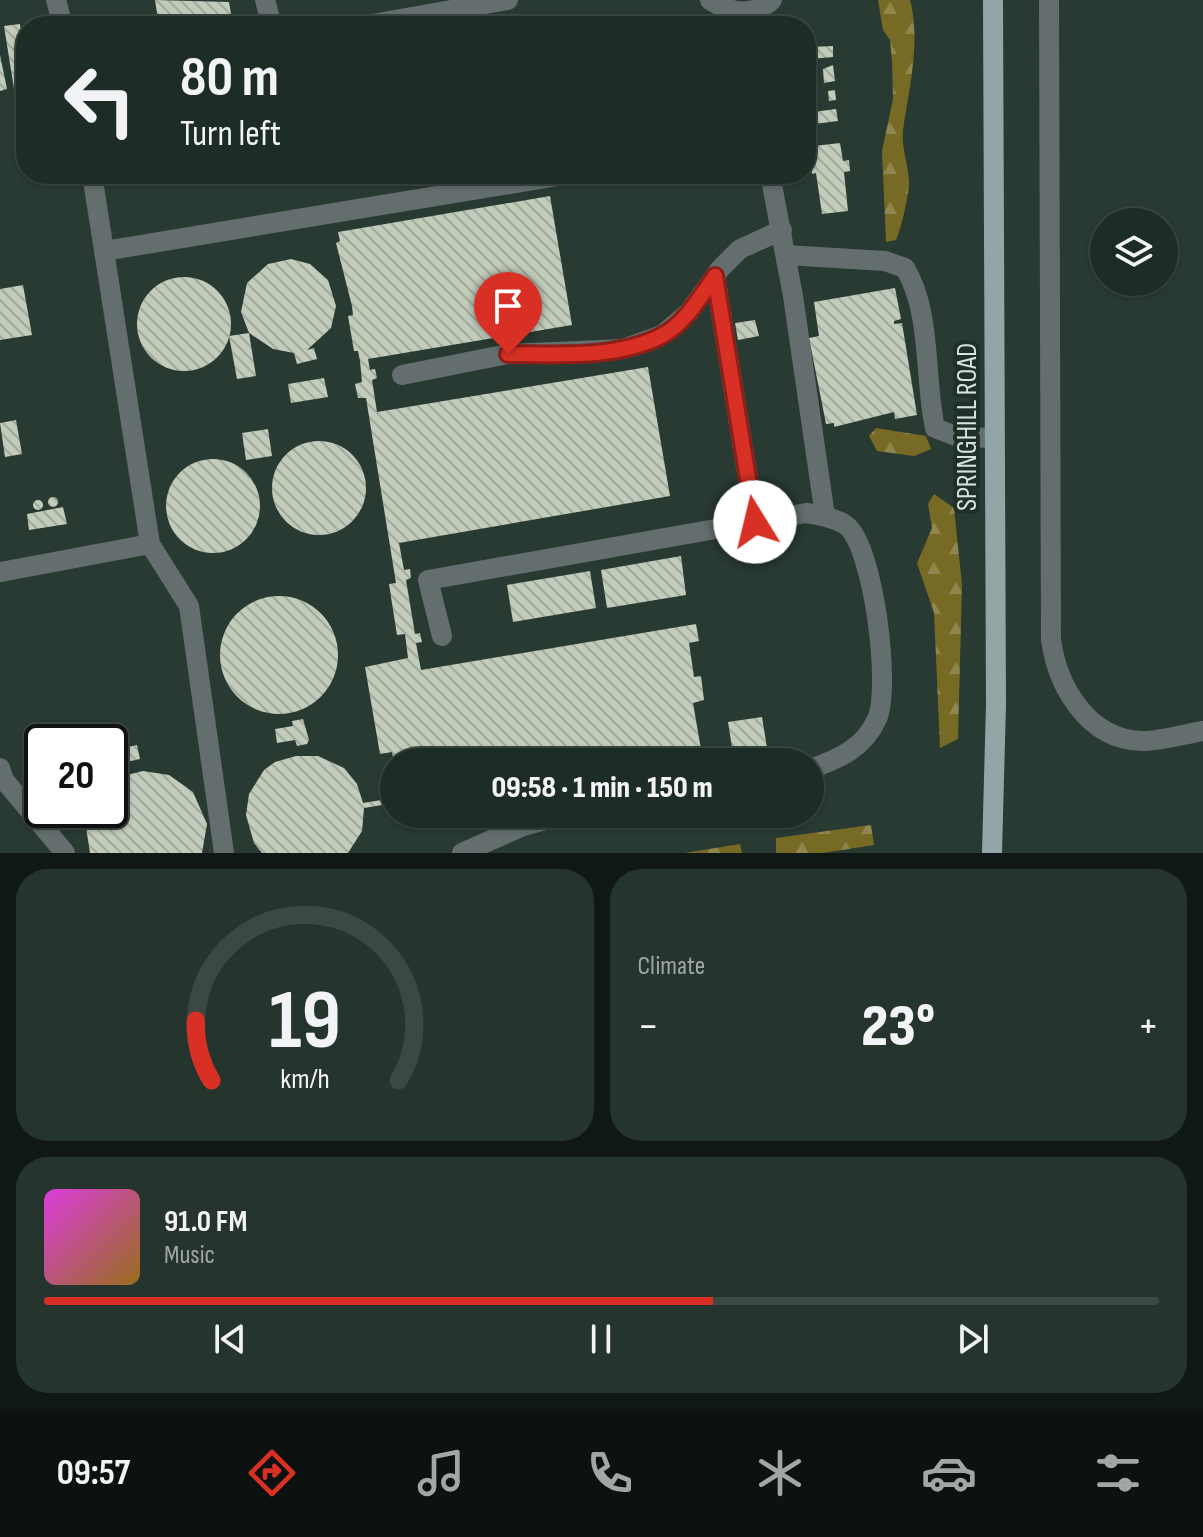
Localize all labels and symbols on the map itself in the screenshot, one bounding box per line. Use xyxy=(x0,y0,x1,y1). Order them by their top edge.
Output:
pin xyxy=(474,272,542,354)
street label: SPRINGHILL ROAD xyxy=(951,343,984,511)
position arrow xyxy=(713,480,797,564)
speed limit sign: 20 xyxy=(24,724,128,828)

